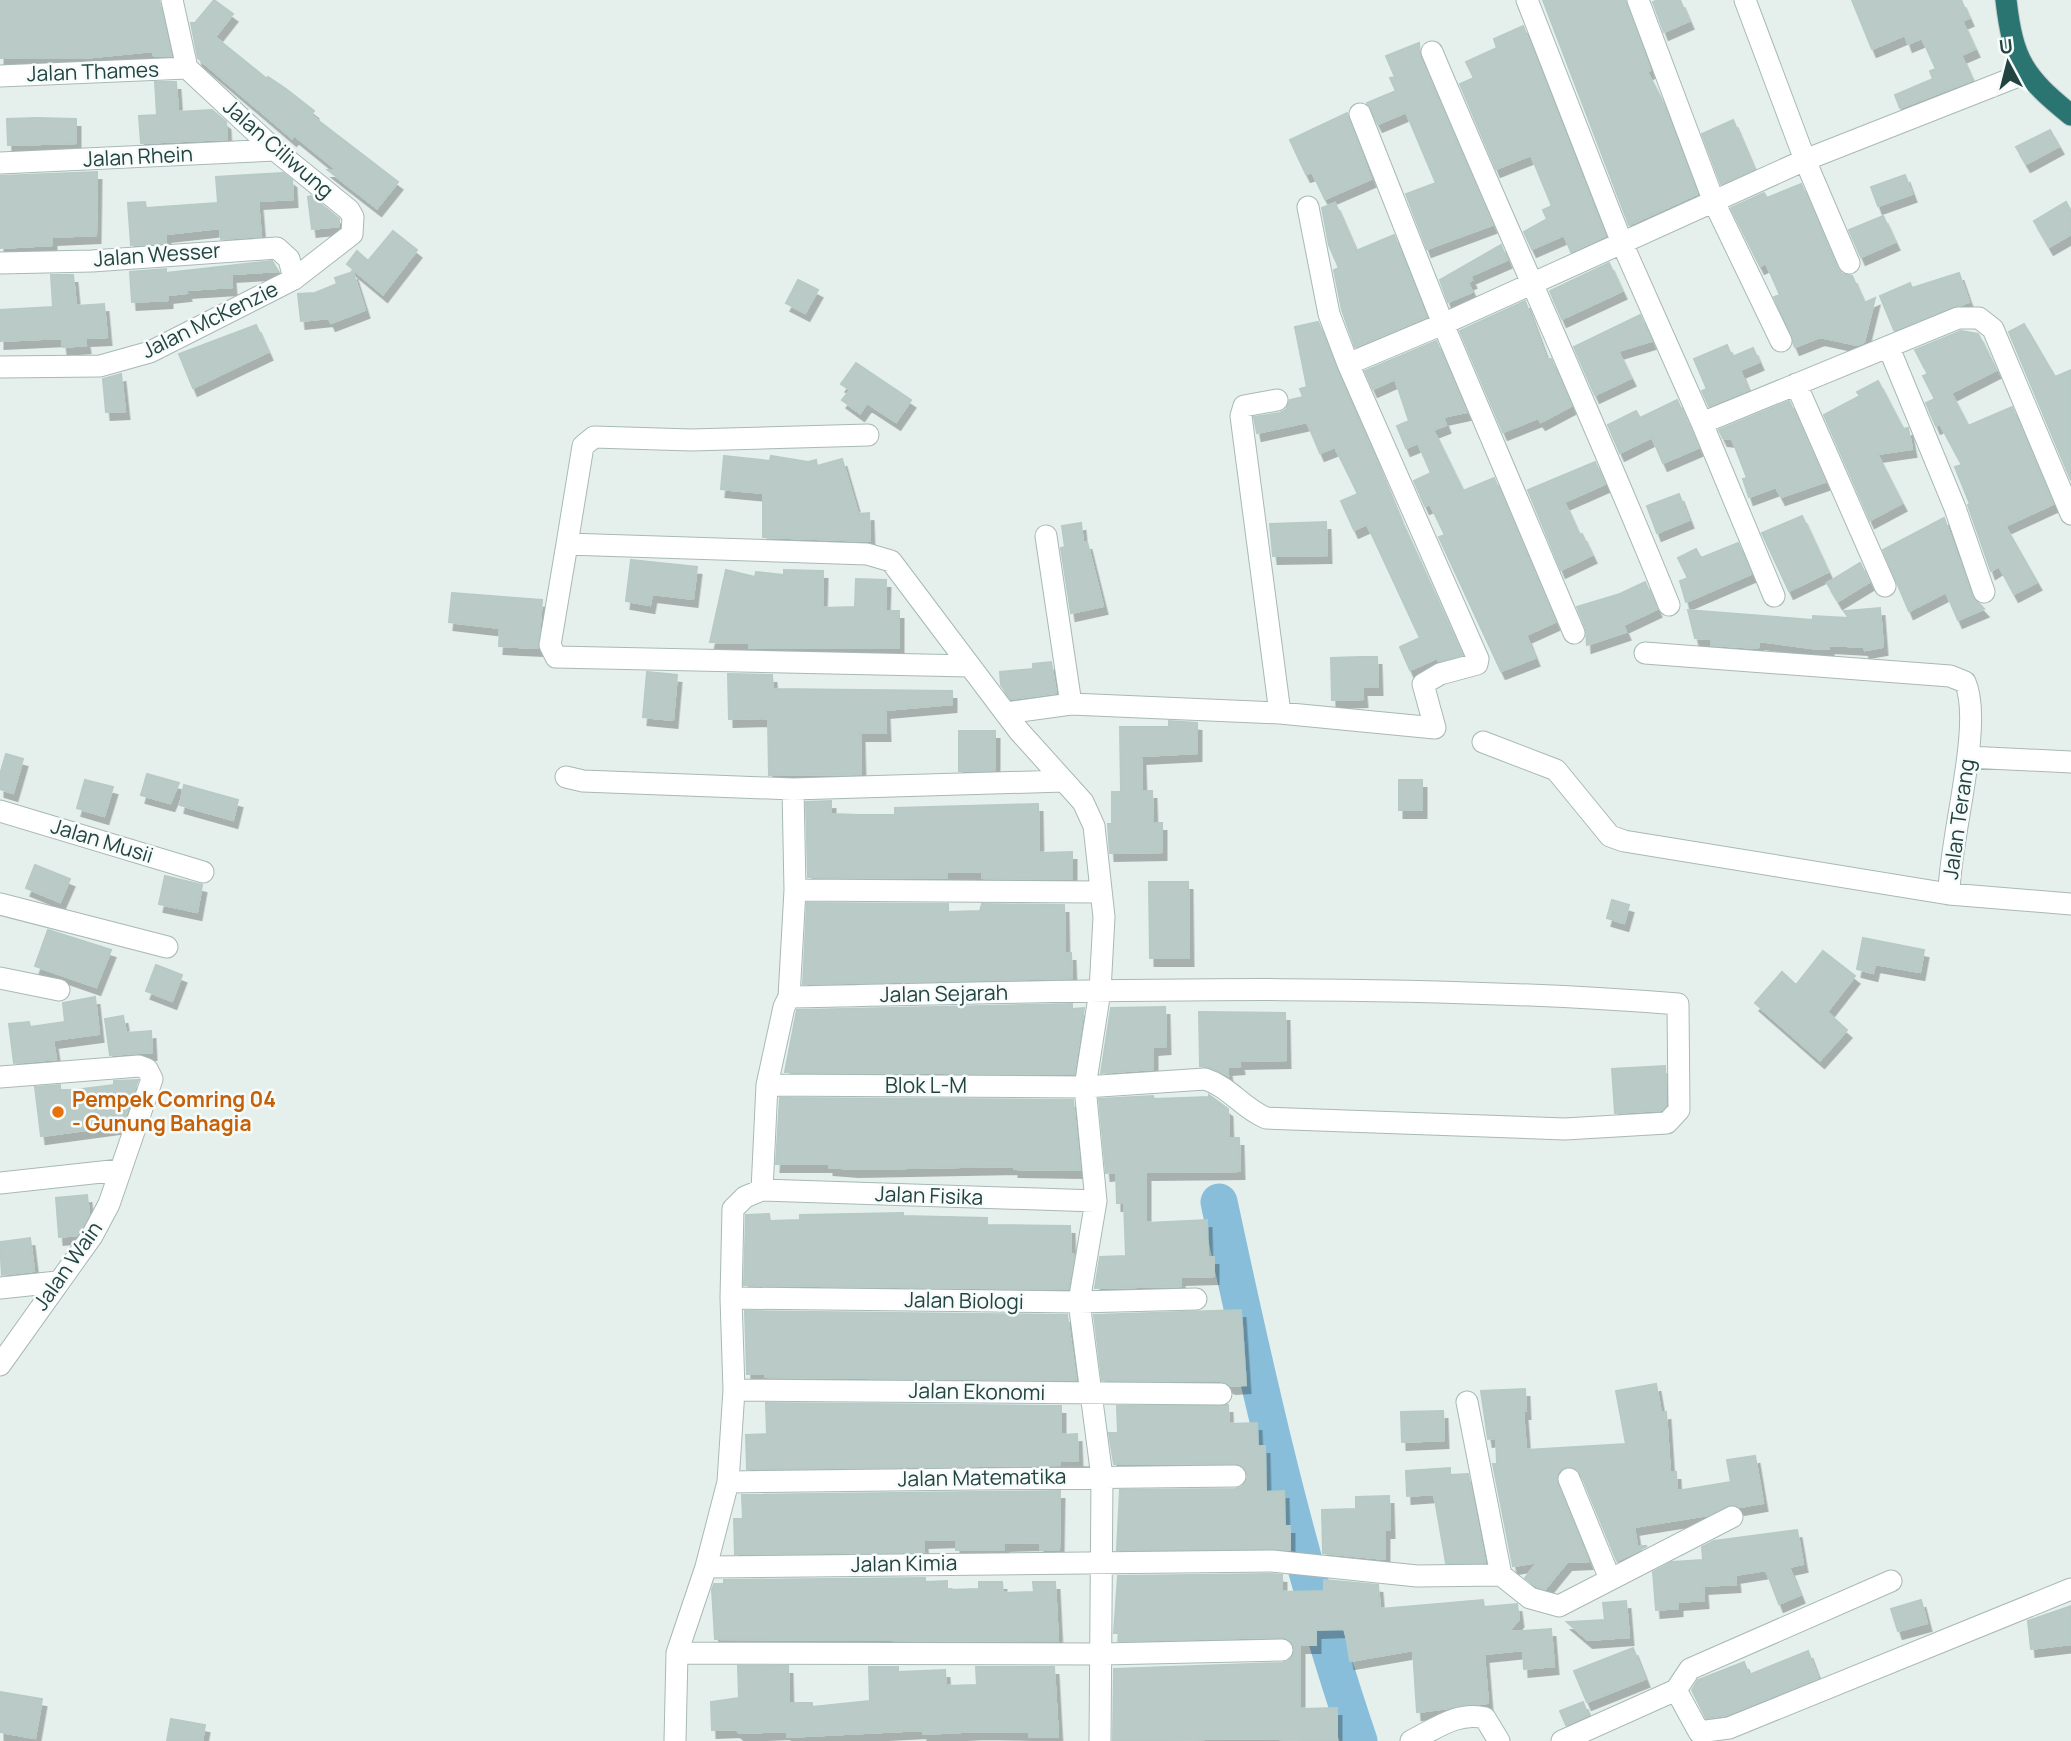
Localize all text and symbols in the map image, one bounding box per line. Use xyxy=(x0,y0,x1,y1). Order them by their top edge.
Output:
north arrow xyxy=(1973,28,2043,98)
text: U xyxy=(1998,32,2014,60)
street label: Jalan Thames xyxy=(26,55,160,87)
street label: Jalan Ciliwung xyxy=(217,92,340,204)
street label: Jalan Rhein xyxy=(82,139,194,173)
street label: Jalan Wesser xyxy=(93,236,222,272)
street label: Jalan McKenzie xyxy=(137,274,282,364)
street label: Jalan Terang xyxy=(1936,757,1980,881)
street label: Jalan Musii xyxy=(48,811,157,869)
street label: Jalan Sejarah xyxy=(880,978,1008,1008)
street label: Blok L-M xyxy=(885,1071,967,1099)
place label: Pempek Comring 04 - Gunung Bahagia xyxy=(72,1085,276,1137)
marker: Pempek Comring 04 - Gunung Bahagia xyxy=(50,1104,66,1120)
street label: Jalan Fisika xyxy=(875,1179,984,1211)
street label: Jalan Wain xyxy=(26,1215,108,1315)
street label: Jalan Biologi xyxy=(904,1285,1024,1315)
street label: Jalan Ekonomi xyxy=(908,1376,1046,1406)
street label: Jalan Matematika xyxy=(897,1462,1067,1492)
street label: Jalan Kimia xyxy=(851,1548,957,1578)

